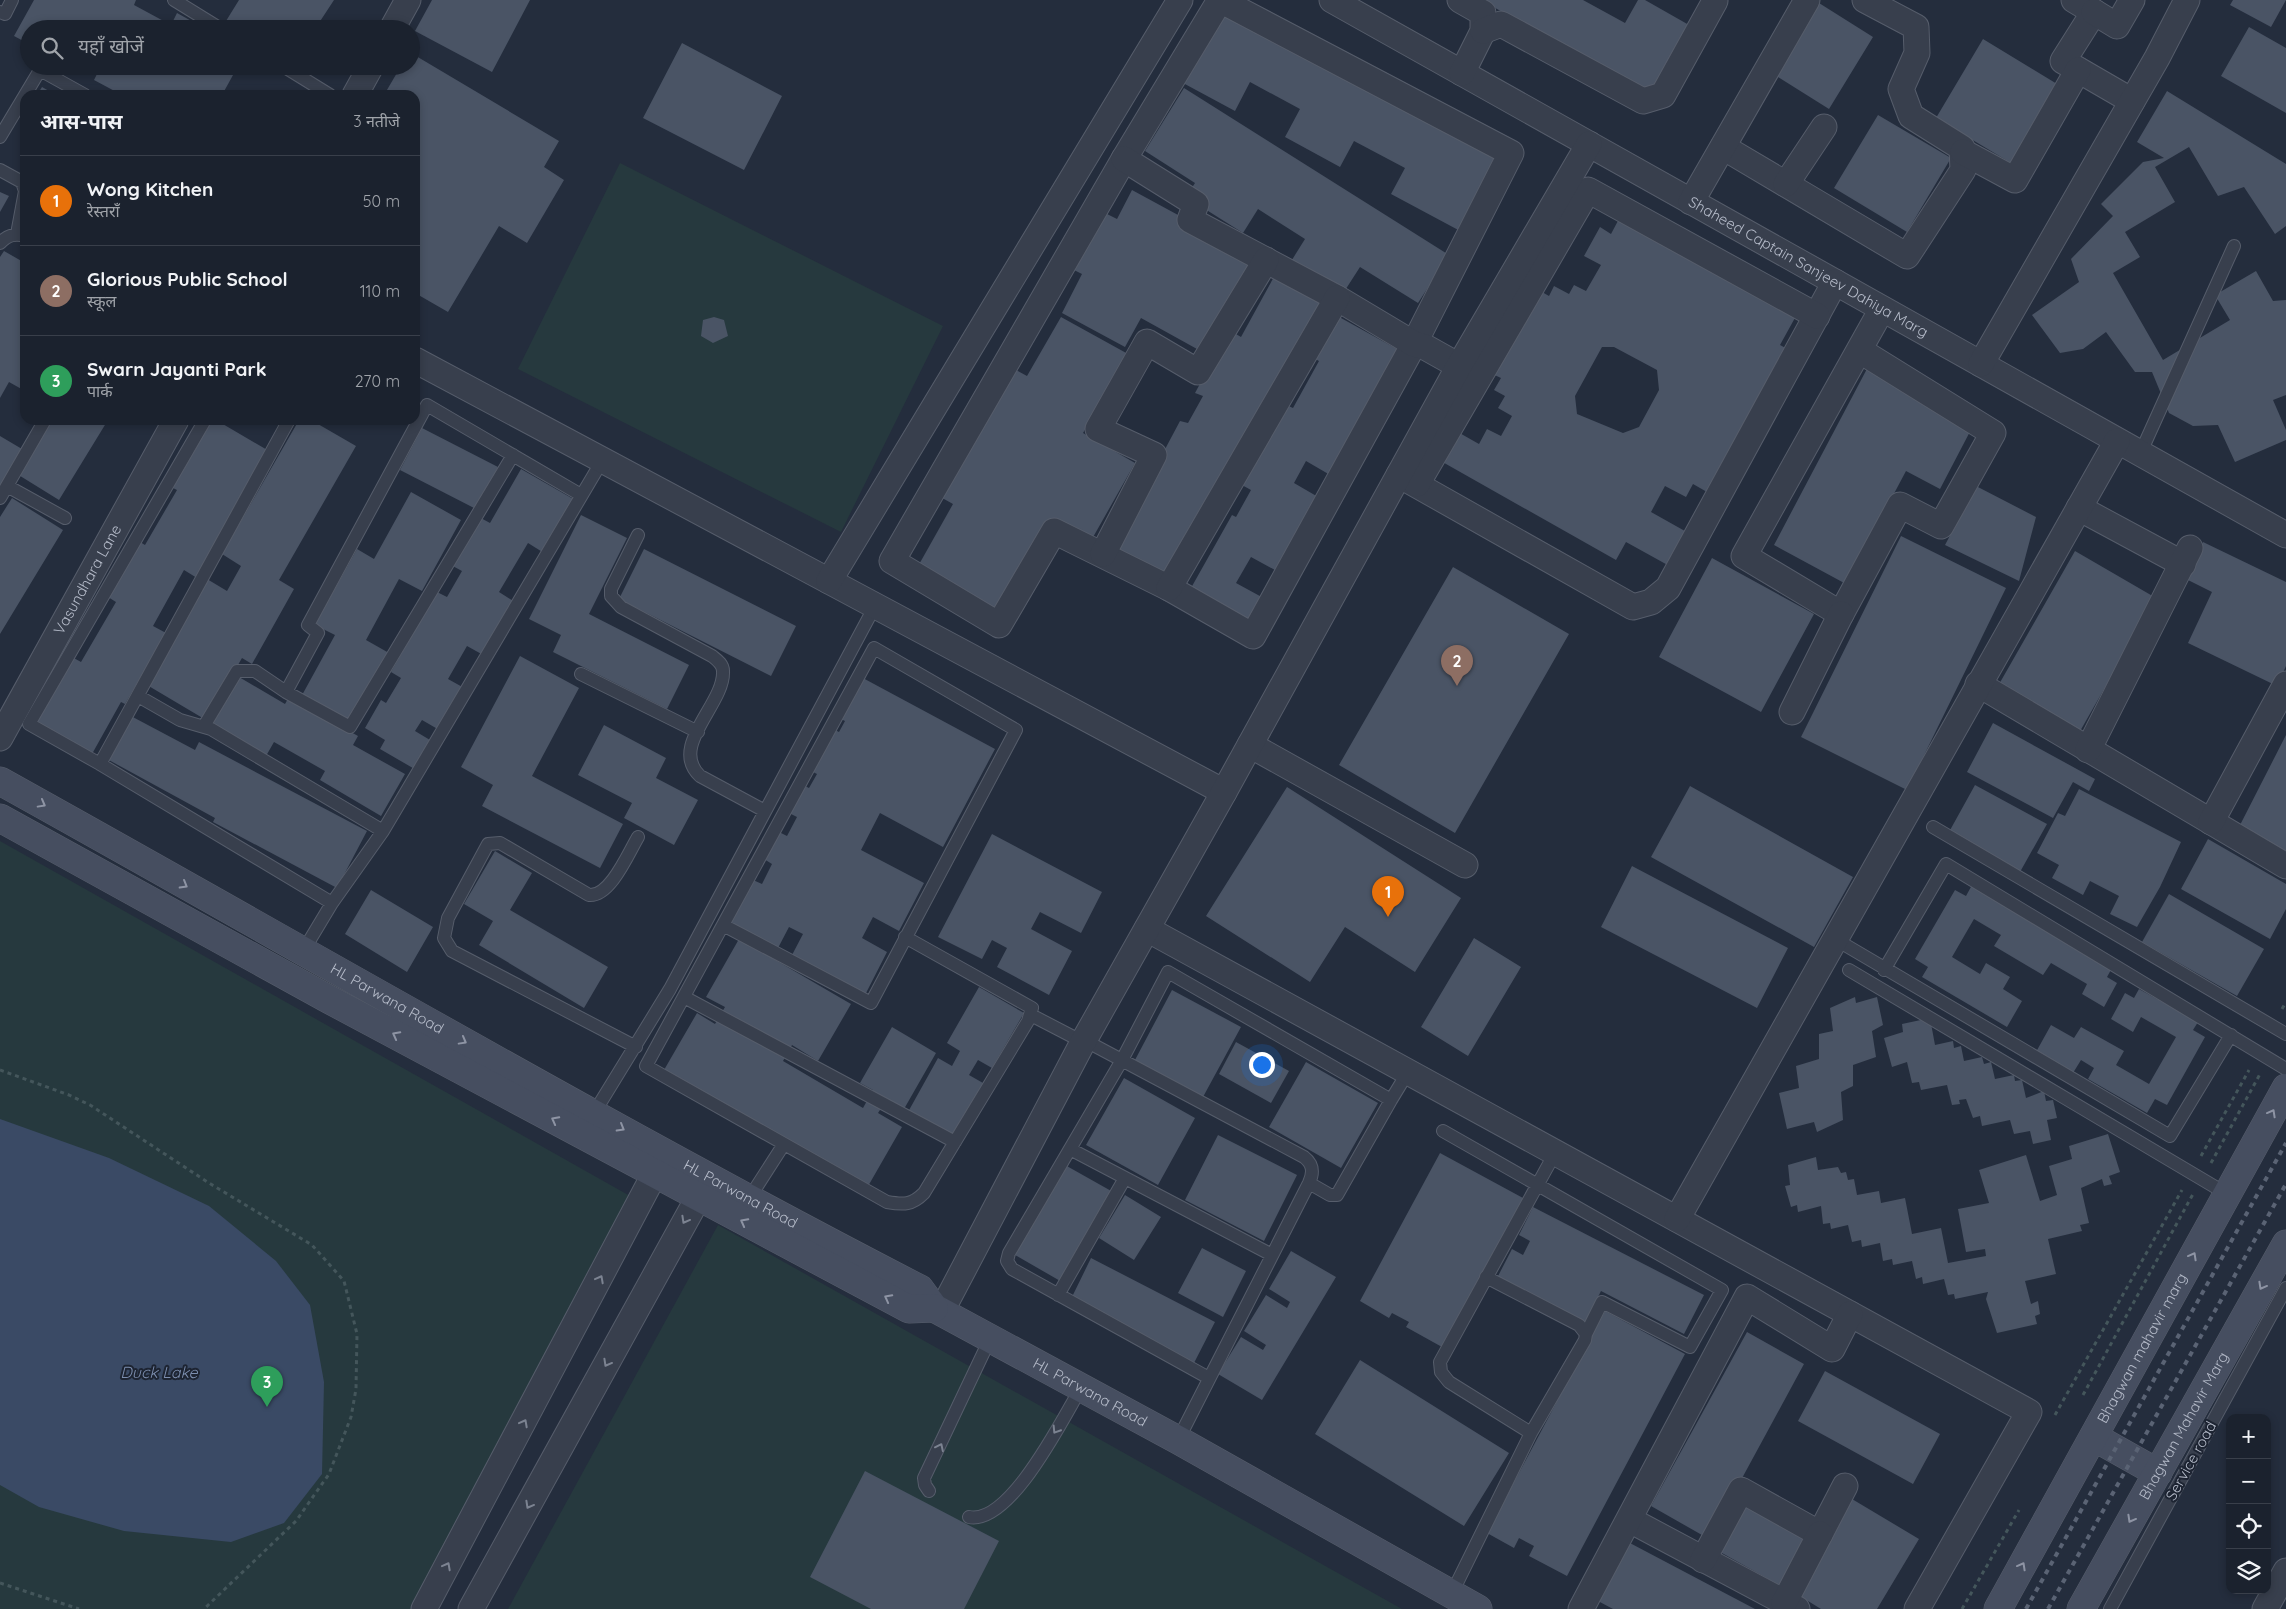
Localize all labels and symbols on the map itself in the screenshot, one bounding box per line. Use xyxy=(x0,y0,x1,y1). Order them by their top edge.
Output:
street label: Shaheed Captain Sanjeev Dahiya Marg xyxy=(1685,192,1932,341)
street label: Vasundhara Lane xyxy=(49,521,125,638)
pin: 2 xyxy=(1441,645,1473,686)
one-way arrow xyxy=(37,798,46,808)
pin: 1 xyxy=(1372,876,1404,917)
one-way arrow xyxy=(178,879,187,889)
street label: HL Parwana Road xyxy=(327,959,447,1038)
one-way arrow xyxy=(392,1031,401,1041)
one-way arrow xyxy=(458,1035,467,1045)
your location xyxy=(1249,1052,1275,1078)
one-way arrow xyxy=(2266,1110,2276,1119)
one-way arrow xyxy=(551,1116,560,1126)
one-way arrow xyxy=(615,1122,624,1132)
street label: HL Parwana Road xyxy=(680,1155,801,1232)
one-way arrow xyxy=(682,1215,692,1224)
one-way arrow xyxy=(740,1218,749,1228)
one-way arrow xyxy=(2187,1252,2197,1261)
street label: Bhagwan mahavir marg xyxy=(2093,1269,2191,1426)
one-way arrow xyxy=(594,1276,604,1285)
one-way arrow xyxy=(2258,1281,2268,1290)
one-way arrow xyxy=(884,1294,893,1304)
street label: Bhagwan Mahavir Marg xyxy=(2134,1348,2232,1503)
street label: HL Parwana Road xyxy=(1030,1353,1151,1431)
one-way arrow xyxy=(603,1357,613,1366)
water label: Duck Lake xyxy=(120,1362,199,1382)
pin: 3 xyxy=(251,1366,283,1407)
street label: Service road xyxy=(2161,1418,2220,1504)
one-way arrow xyxy=(518,1419,528,1428)
one-way arrow xyxy=(1052,1424,1062,1433)
one-way arrow xyxy=(933,1443,944,1452)
one-way arrow xyxy=(525,1500,535,1509)
one-way arrow xyxy=(2128,1514,2138,1523)
one-way arrow xyxy=(441,1562,451,1571)
one-way arrow xyxy=(2015,1563,2025,1572)

